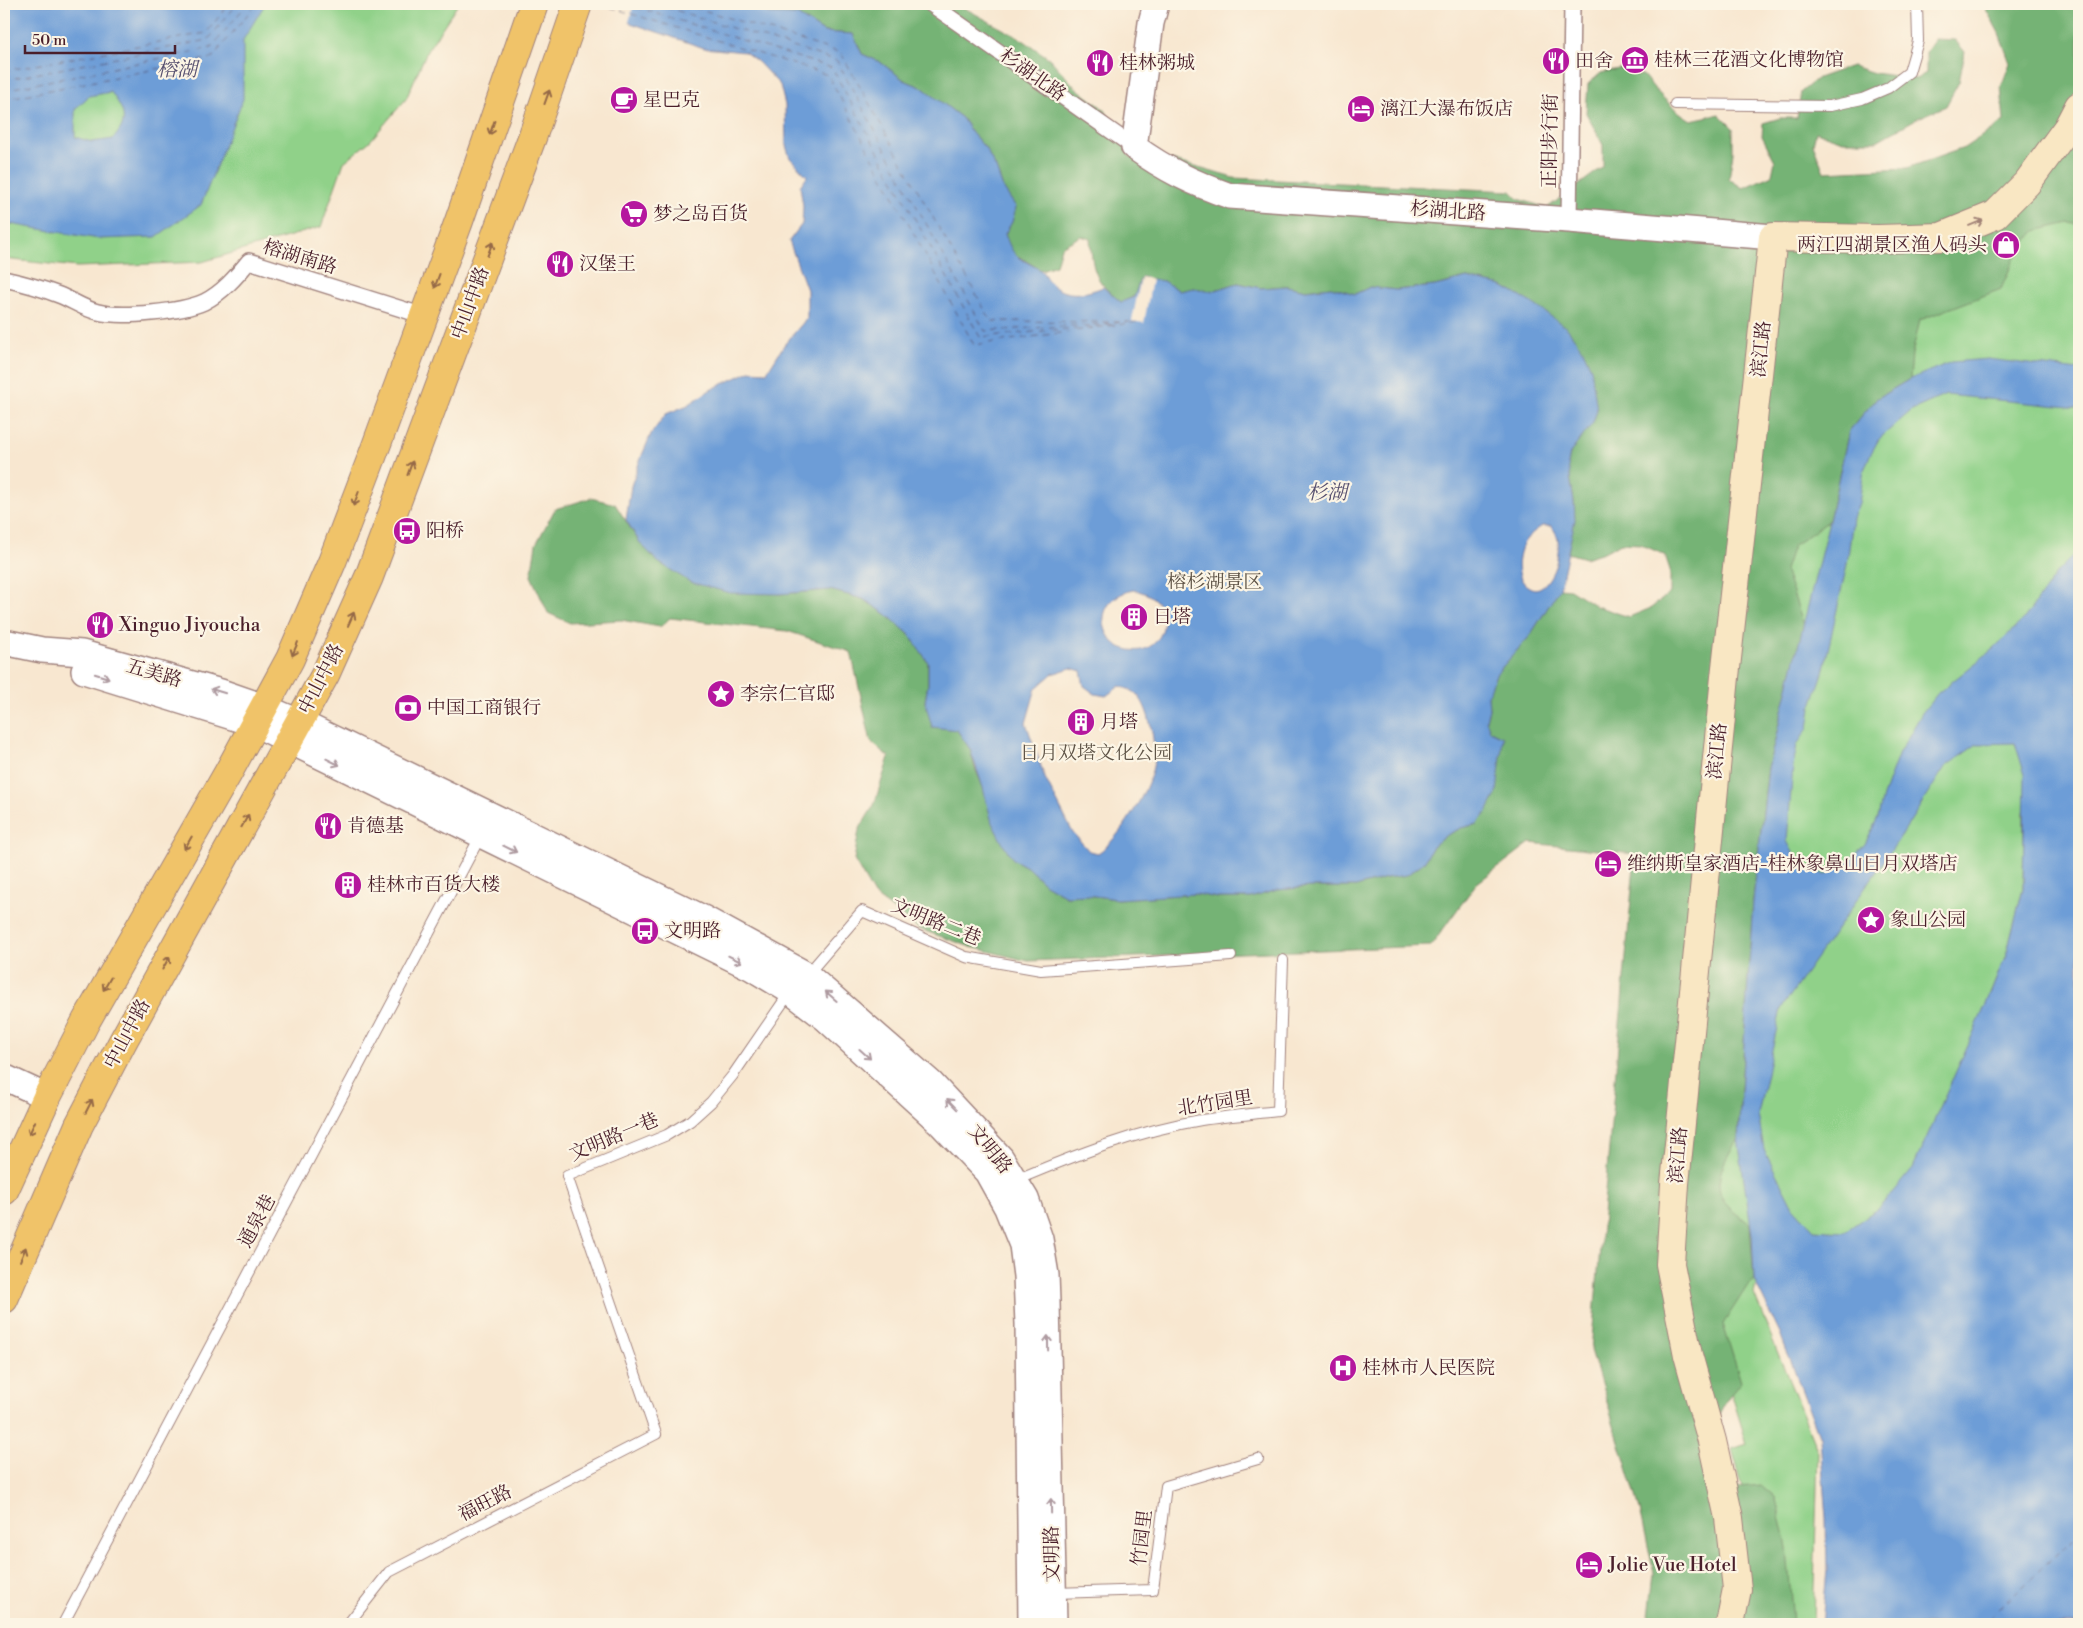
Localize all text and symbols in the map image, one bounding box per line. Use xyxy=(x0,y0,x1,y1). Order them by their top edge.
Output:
scale bar xyxy=(25,22,175,54)
text: 50 m xyxy=(32,31,66,50)
street label: 杉湖北路 xyxy=(995,43,1071,107)
museum icon: 桂林三花酒文化博物馆 xyxy=(1620,45,1650,75)
restaurant icon: 田舍 xyxy=(1541,46,1571,76)
restaurant icon: 桂林粥城 xyxy=(1085,48,1115,78)
place label: 桂林三花酒文化博物馆 xyxy=(1654,48,1844,72)
place label: 田舍 xyxy=(1575,49,1613,73)
place label: 桂林粥城 xyxy=(1119,51,1195,75)
water label: 榕湖 xyxy=(157,58,200,83)
cafe icon: 星巴克 xyxy=(609,85,639,115)
place label: 星巴克 xyxy=(643,88,700,112)
one-way arrow xyxy=(543,90,552,105)
street label: 正阳步行街 xyxy=(1537,93,1563,189)
hotel icon: 漓江大瀑布饭店 xyxy=(1346,94,1376,124)
place label: 漓江大瀑布饭店 xyxy=(1380,97,1513,121)
one-way arrow xyxy=(487,119,496,135)
street label: 杉湖北路 xyxy=(1409,196,1487,226)
supermarket icon: 梦之岛百货 xyxy=(619,199,649,229)
place label: 梦之岛百货 xyxy=(653,202,748,226)
one-way arrow xyxy=(1968,218,1984,227)
shop icon: 两江四湖景区渔人码头 xyxy=(1991,230,2021,260)
place label: 两江四湖景区渔人码头 xyxy=(1797,233,1987,257)
street label: 榕湖南路 xyxy=(260,234,340,280)
one-way arrow xyxy=(486,242,495,258)
restaurant icon: 汉堡王 xyxy=(545,249,575,279)
place label: 汉堡王 xyxy=(579,252,636,276)
street label: 中山中路 xyxy=(446,263,494,343)
one-way arrow xyxy=(432,272,441,288)
street label: 滨江路 xyxy=(1746,319,1776,379)
one-way arrow xyxy=(406,460,415,476)
water label: 杉湖 xyxy=(1307,481,1350,506)
one-way arrow xyxy=(351,490,360,506)
bus stop icon: 阳桥 xyxy=(392,516,422,546)
place label: 阳桥 xyxy=(426,519,464,543)
park label: 榕杉湖景区 xyxy=(1167,570,1263,594)
building icon: 日塔 xyxy=(1119,602,1149,632)
place label: 日塔 xyxy=(1153,605,1191,629)
restaurant icon: Xinguo Jiyoucha xyxy=(85,610,115,640)
one-way arrow xyxy=(346,612,356,627)
place label: Xinguo Jiyoucha xyxy=(118,613,261,637)
street label: 中山中路 xyxy=(293,640,349,718)
one-way arrow xyxy=(289,641,299,656)
street label: 五美路 xyxy=(123,654,185,692)
one-way arrow xyxy=(94,672,110,682)
place icon: 李宗仁官邸 xyxy=(706,679,736,709)
place label: 李宗仁官邸 xyxy=(740,682,835,706)
one-way arrow xyxy=(210,686,226,696)
bank icon: 中国工商银行 xyxy=(393,693,423,723)
place label: 中国工商银行 xyxy=(427,696,541,720)
building icon: 月塔 xyxy=(1066,707,1096,737)
place label: 月塔 xyxy=(1100,710,1138,734)
street label: 滨江路 xyxy=(1702,721,1732,781)
park label: 日月双塔文化公园 xyxy=(1020,741,1172,765)
one-way arrow xyxy=(325,758,340,767)
restaurant icon: 肯德基 xyxy=(313,811,343,841)
one-way arrow xyxy=(240,813,250,828)
place label: 肯德基 xyxy=(347,814,404,838)
one-way arrow xyxy=(183,836,193,850)
one-way arrow xyxy=(502,845,517,854)
hotel icon: 维纳斯皇家酒店-桂林象鼻山日月双塔店 xyxy=(1593,849,1623,879)
place label: 维纳斯皇家酒店-桂林象鼻山日月双塔店 xyxy=(1627,852,1958,876)
building icon: 桂林市百货大楼 xyxy=(333,870,363,900)
place label: 桂林市百货大楼 xyxy=(367,873,500,897)
street label: 文明路二巷 xyxy=(887,893,985,951)
place icon: 象山公园 xyxy=(1856,905,1886,935)
place label: 象山公园 xyxy=(1890,908,1966,932)
bus stop icon: 文明路 xyxy=(630,916,660,946)
place label: 文明路 xyxy=(664,919,721,943)
one-way arrow xyxy=(727,954,742,964)
one-way arrow xyxy=(161,955,171,970)
one-way arrow xyxy=(102,977,112,991)
one-way arrow xyxy=(825,990,838,1001)
street label: 中山中路 xyxy=(99,995,155,1073)
one-way arrow xyxy=(859,1048,872,1060)
street label: 北竹园里 xyxy=(1176,1085,1254,1121)
one-way arrow xyxy=(946,1098,958,1111)
one-way arrow xyxy=(85,1099,94,1114)
street label: 文明路一巷 xyxy=(566,1107,662,1167)
street label: 文明路 xyxy=(963,1119,1017,1179)
one-way arrow xyxy=(27,1120,37,1135)
street label: 滨江路 xyxy=(1664,1126,1692,1184)
street label: 通泉巷 xyxy=(233,1190,281,1252)
one-way arrow xyxy=(18,1247,28,1262)
one-way arrow xyxy=(1044,1335,1053,1351)
hospital icon: 桂林市人民医院 xyxy=(1328,1353,1358,1383)
place label: 桂林市人民医院 xyxy=(1362,1356,1495,1380)
street label: 福旺路 xyxy=(454,1479,516,1527)
one-way arrow xyxy=(1047,1498,1056,1514)
street label: 竹园里 xyxy=(1127,1508,1157,1568)
street label: 文明路 xyxy=(1040,1525,1064,1583)
hotel icon: Jolie Vue Hotel xyxy=(1574,1550,1604,1580)
place label: Jolie Vue Hotel xyxy=(1607,1553,1737,1577)

